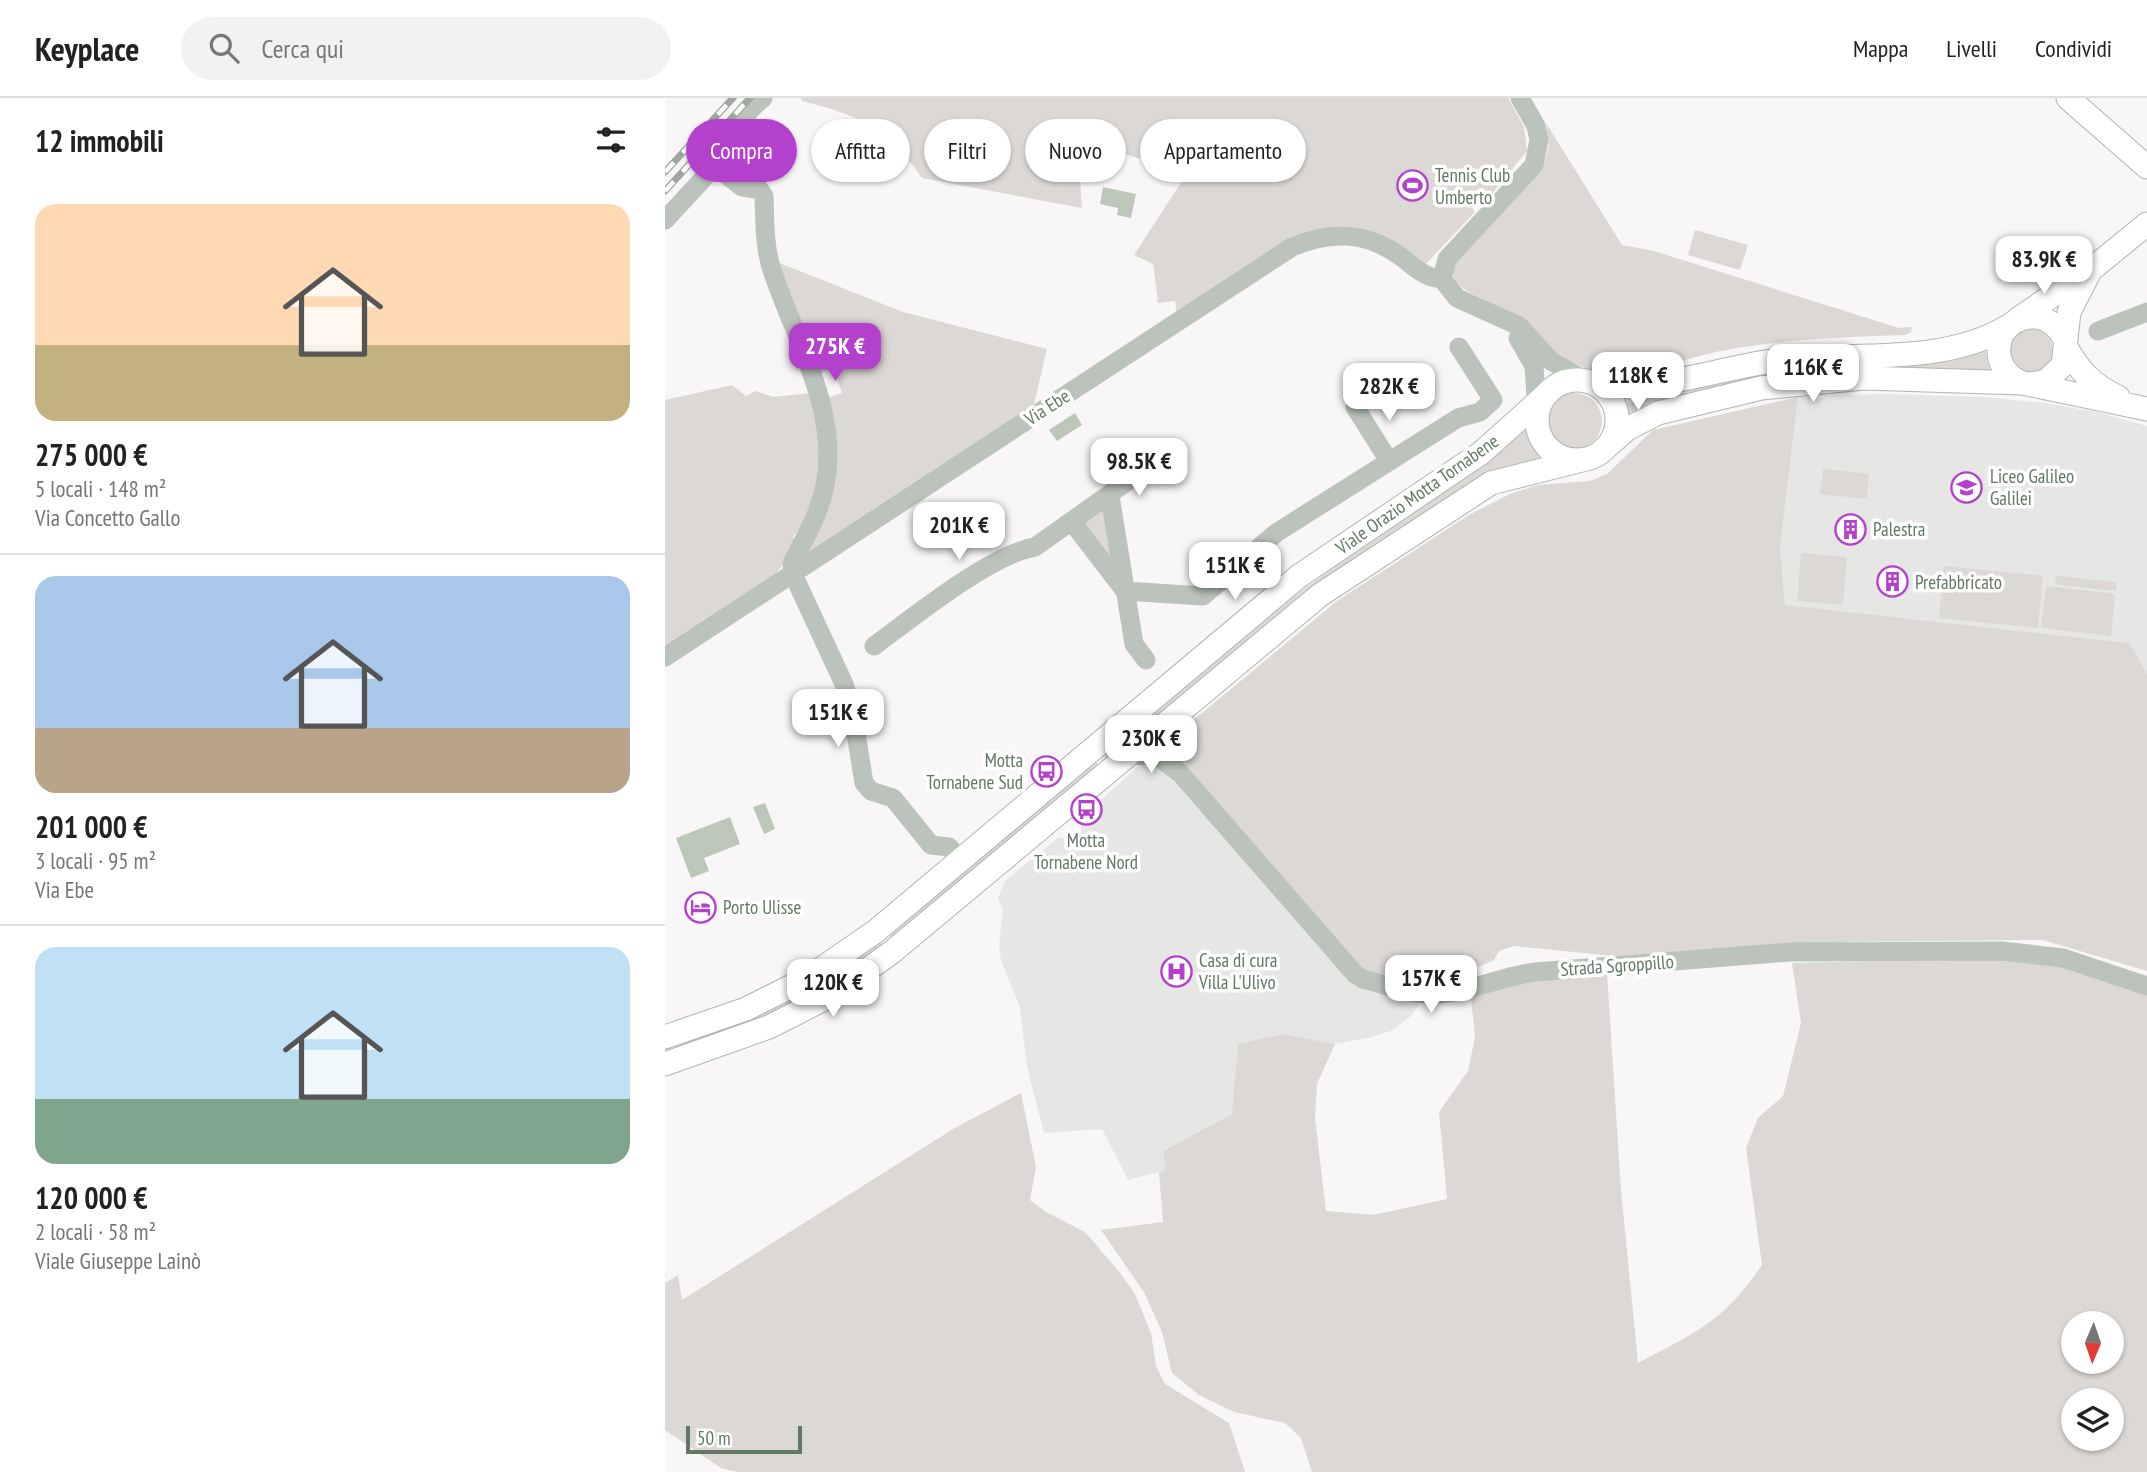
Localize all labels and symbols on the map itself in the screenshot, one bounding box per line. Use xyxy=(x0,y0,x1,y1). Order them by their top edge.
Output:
place label: Tennis Club Umberto xyxy=(1435,163,1510,209)
sports icon: Tennis Club Umberto xyxy=(1395,169,1429,203)
pin: 83.9K € xyxy=(1979,236,2109,296)
pin: 275K € xyxy=(778,324,892,383)
pin: 116K € xyxy=(1756,344,1870,404)
pin: 118K € xyxy=(1581,352,1695,412)
pin: 282K € xyxy=(1332,364,1446,423)
street label: Via Ebe xyxy=(1019,384,1074,431)
street label: Viale Orazio Motta Tornabene xyxy=(1330,429,1503,560)
pin: 98.5K € xyxy=(1074,438,1204,498)
place label: Liceo Galileo Galilei xyxy=(1990,464,2074,510)
school or university icon: Liceo Galileo Galilei xyxy=(1950,470,1984,504)
pin: 201K € xyxy=(902,503,1016,562)
building icon: Palestra xyxy=(1833,512,1867,546)
place label: Palestra xyxy=(1873,517,1925,541)
pin: 151K € xyxy=(1178,542,1292,602)
building icon: Prefabbricato xyxy=(1875,565,1909,599)
place label: Prefabbricato xyxy=(1915,570,2002,594)
pin: 151K € xyxy=(781,690,895,749)
pin: 230K € xyxy=(1094,716,1208,775)
place label: Motta Tornabene Sud xyxy=(926,748,1023,794)
bus stop icon: Motta Tornabene Sud xyxy=(1029,754,1063,788)
bus stop icon: Motta Tornabene Nord xyxy=(1069,792,1103,826)
place label: Motta Tornabene Nord xyxy=(1034,828,1138,874)
hotel icon: Porto Ulisse xyxy=(683,890,717,924)
place label: Porto Ulisse xyxy=(723,895,801,919)
place label: Casa di cura Villa L'Ulivo xyxy=(1198,948,1277,994)
street label: Strada Sgroppillo xyxy=(1560,949,1674,981)
hospital icon: Casa di cura Villa L'Ulivo xyxy=(1159,954,1193,988)
pin: 157K € xyxy=(1374,956,1488,1015)
pin: 120K € xyxy=(776,960,890,1019)
north arrow xyxy=(2061,1311,2125,1374)
scale bar xyxy=(686,1423,801,1455)

